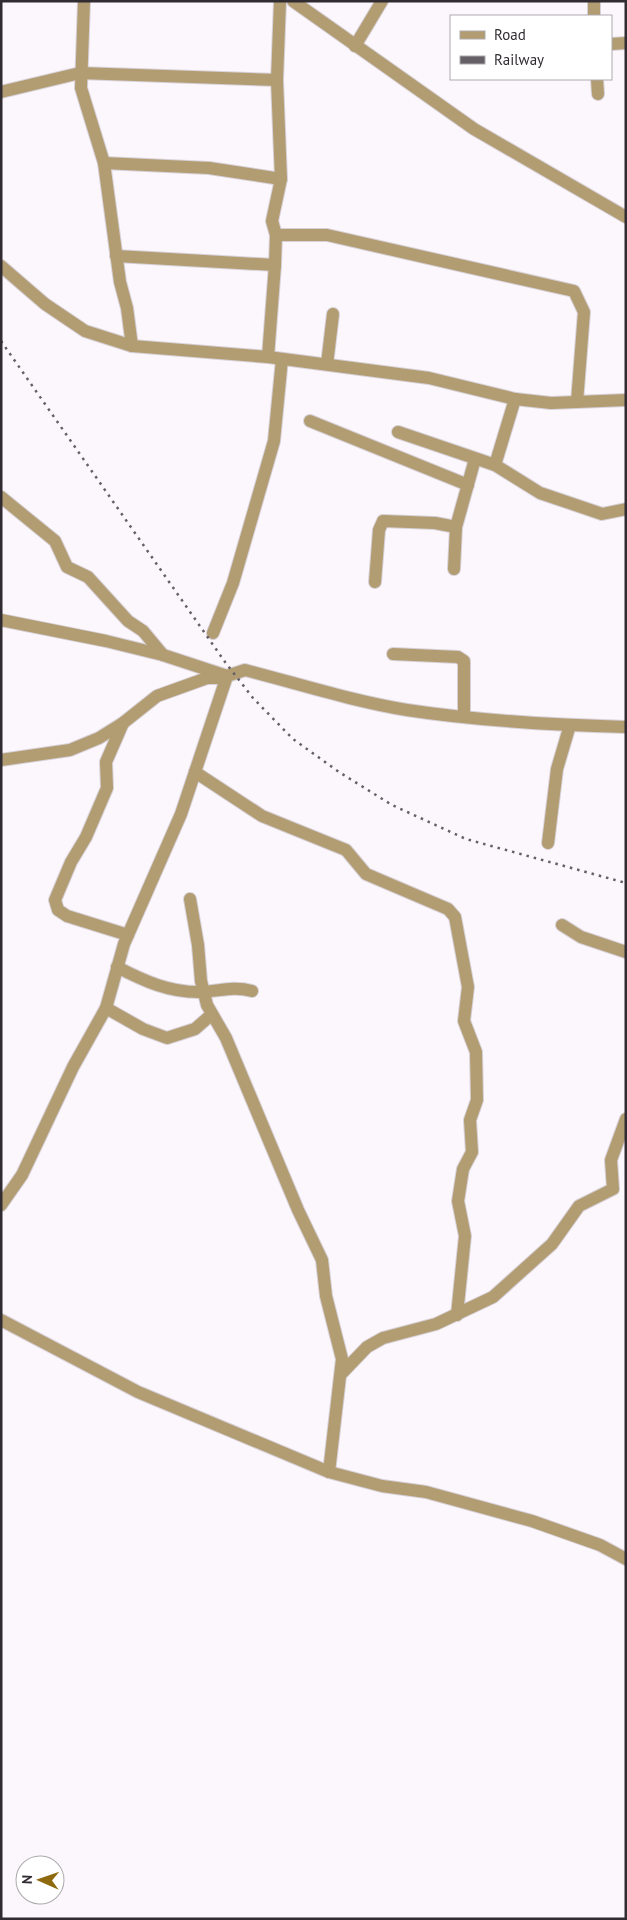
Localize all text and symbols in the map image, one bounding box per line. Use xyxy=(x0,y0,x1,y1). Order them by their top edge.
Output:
legend xyxy=(450,15,612,80)
text: Road xyxy=(494,25,526,44)
text: Railway xyxy=(494,50,544,69)
north arrow xyxy=(15,1855,65,1905)
text: N xyxy=(18,1875,36,1884)

